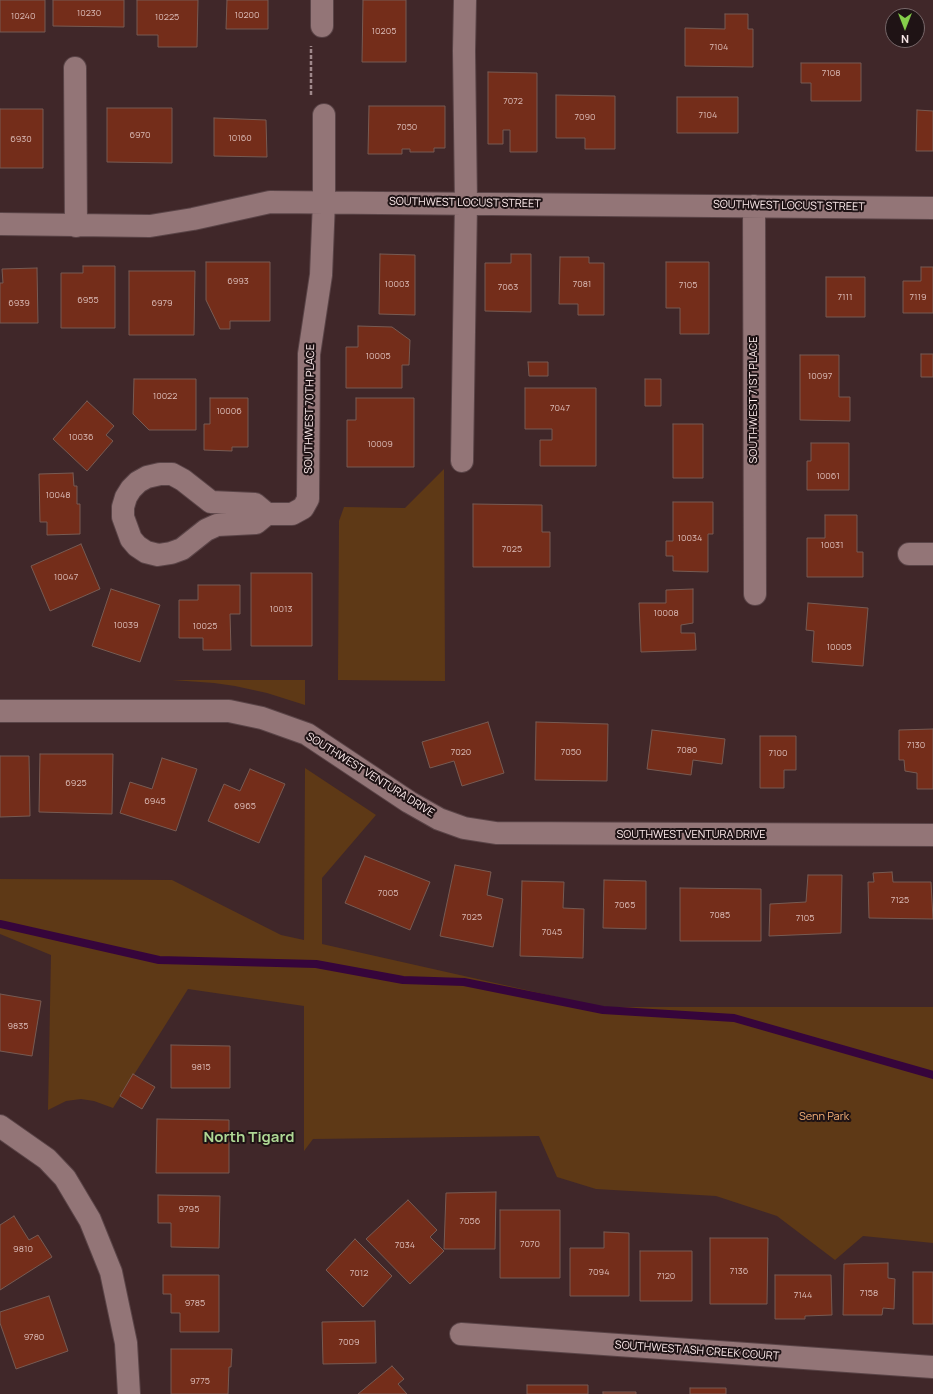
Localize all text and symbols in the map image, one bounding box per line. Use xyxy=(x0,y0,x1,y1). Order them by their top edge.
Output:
house number: 10230 xyxy=(77,8,101,18)
north arrow xyxy=(885,8,925,48)
house number: 10200 xyxy=(234,10,260,20)
house number: 10240 xyxy=(11,11,35,21)
house number: 10225 xyxy=(155,12,179,22)
house number: 10205 xyxy=(372,26,396,36)
text: N xyxy=(901,32,909,47)
house number: 7104 xyxy=(710,42,728,52)
house number: 7108 xyxy=(822,68,840,78)
house number: 7072 xyxy=(503,96,523,106)
house number: 7104 xyxy=(699,110,717,120)
house number: 7090 xyxy=(574,112,596,122)
house number: 7050 xyxy=(397,122,417,132)
house number: 6970 xyxy=(130,130,150,140)
house number: 10160 xyxy=(228,133,252,143)
house number: 6930 xyxy=(10,134,32,144)
street label: SOUTHWEST LOCUST STREET xyxy=(389,195,541,211)
street label: SOUTHWEST LOCUST STREET xyxy=(713,198,865,214)
house number: 6993 xyxy=(227,276,249,286)
house number: 10003 xyxy=(385,279,409,289)
house number: 7081 xyxy=(573,279,591,289)
house number: 7105 xyxy=(679,280,697,290)
house number: 7063 xyxy=(498,282,518,292)
house number: 7111 xyxy=(837,292,853,302)
house number: 7119 xyxy=(909,292,927,302)
house number: 6955 xyxy=(77,295,99,305)
house number: 6939 xyxy=(8,298,30,308)
house number: 6979 xyxy=(151,298,173,308)
street label: SOUTHWEST 71ST PLACE xyxy=(747,337,761,463)
street label: SOUTHWEST 70TH PLACE xyxy=(302,344,318,474)
house number: 10005 xyxy=(365,351,391,361)
house number: 10097 xyxy=(808,371,832,381)
house number: 10022 xyxy=(153,391,177,401)
house number: 7047 xyxy=(550,403,570,413)
house number: 10006 xyxy=(216,406,242,416)
house number: 10036 xyxy=(68,432,94,442)
house number: 10009 xyxy=(367,439,393,449)
house number: 10061 xyxy=(816,471,840,481)
house number: 10048 xyxy=(45,490,71,500)
house number: 10034 xyxy=(678,533,702,543)
house number: 10031 xyxy=(821,540,843,550)
house number: 7025 xyxy=(502,544,522,554)
house number: 10047 xyxy=(54,572,78,582)
house number: 10013 xyxy=(270,604,292,614)
house number: 10008 xyxy=(653,608,679,618)
house number: 10039 xyxy=(113,620,139,630)
house number: 10025 xyxy=(193,621,217,631)
house number: 10005 xyxy=(826,642,852,652)
street label: SOUTHWEST VENTURA DRIVE xyxy=(303,730,437,820)
house number: 7130 xyxy=(907,740,925,750)
house number: 7080 xyxy=(677,745,697,755)
house number: 7020 xyxy=(451,747,471,757)
house number: 7050 xyxy=(561,747,581,757)
house number: 7100 xyxy=(768,748,788,758)
house number: 6925 xyxy=(65,778,87,788)
house number: 6945 xyxy=(144,796,166,806)
house number: 6965 xyxy=(234,801,256,811)
street label: SOUTHWEST VENTURA DRIVE xyxy=(617,828,765,842)
house number: 7005 xyxy=(378,888,398,898)
house number: 7125 xyxy=(891,895,909,905)
house number: 7065 xyxy=(615,900,635,910)
house number: 7085 xyxy=(710,910,730,920)
house number: 7025 xyxy=(462,912,482,922)
house number: 7105 xyxy=(796,913,814,923)
house number: 7045 xyxy=(542,927,562,937)
house number: 9835 xyxy=(8,1021,28,1031)
house number: 9815 xyxy=(191,1062,211,1072)
park label: Senn Park xyxy=(799,1110,849,1124)
district label: North Tigard xyxy=(203,1129,295,1147)
house number: 9795 xyxy=(179,1204,199,1214)
house number: 7056 xyxy=(460,1216,480,1226)
house number: 7070 xyxy=(520,1239,540,1249)
house number: 7034 xyxy=(395,1240,415,1250)
house number: 9810 xyxy=(13,1244,33,1254)
house number: 7136 xyxy=(730,1266,748,1276)
house number: 7094 xyxy=(589,1267,609,1277)
house number: 7012 xyxy=(350,1268,368,1278)
house number: 7120 xyxy=(657,1271,675,1281)
house number: 7158 xyxy=(860,1288,878,1298)
house number: 7144 xyxy=(794,1290,812,1300)
house number: 9785 xyxy=(185,1298,205,1308)
house number: 9780 xyxy=(24,1332,44,1342)
house number: 7009 xyxy=(338,1337,360,1347)
street label: SOUTHWEST ASH CREEK COURT xyxy=(614,1339,780,1363)
house number: 9775 xyxy=(190,1376,210,1386)

